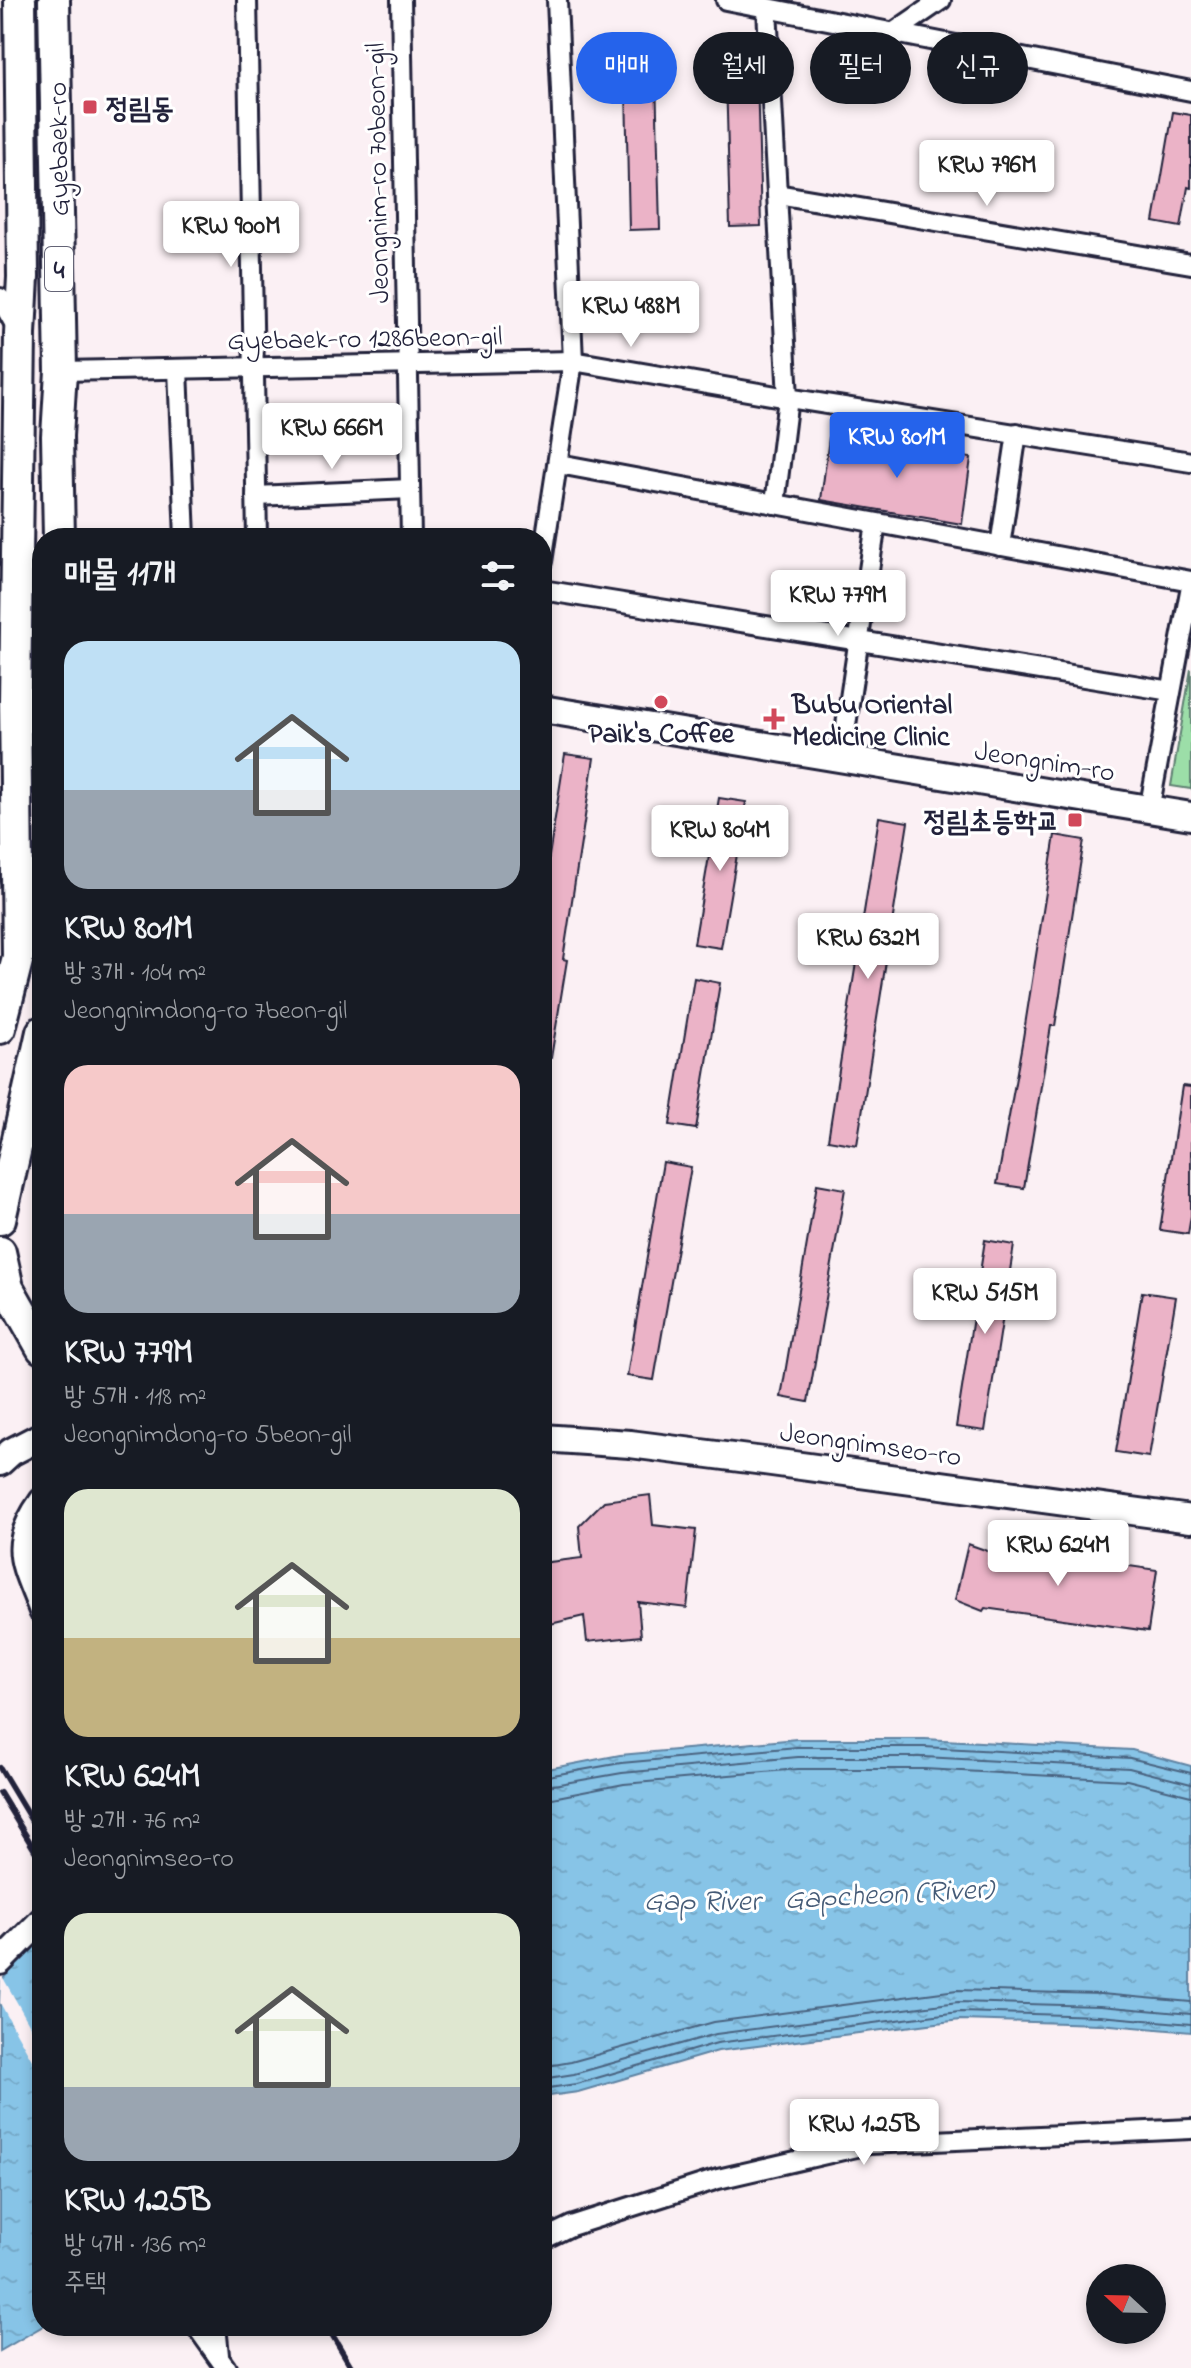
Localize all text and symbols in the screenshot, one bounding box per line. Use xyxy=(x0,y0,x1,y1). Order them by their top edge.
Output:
chip: 매매 xyxy=(576,32,677,104)
chip: 월세 xyxy=(693,32,794,104)
chip: 필터 xyxy=(810,32,911,104)
chip: 신규 xyxy=(927,32,1028,104)
street label: Jeongnim-ro 70beon-gil xyxy=(357,42,402,304)
street label: Gyebaek-ro xyxy=(39,82,82,216)
place label: 정림동 xyxy=(106,90,174,131)
marker: 정림동 xyxy=(81,98,99,116)
pin: KRW 796M xyxy=(904,140,1070,208)
text: KRW 796M xyxy=(937,147,1037,185)
pin: KRW 900M xyxy=(148,201,314,269)
text: KRW 900M xyxy=(181,208,281,246)
road number: 4 xyxy=(45,247,73,291)
pin: KRW 488M xyxy=(548,281,714,349)
text: KRW 488M xyxy=(581,288,681,326)
street label: Gyebaek-ro 1286beon-gil xyxy=(227,318,503,363)
pin: KRW 666M xyxy=(249,403,415,471)
text: KRW 666M xyxy=(280,410,384,448)
pin: KRW 801M xyxy=(814,412,980,480)
text: KRW 801M xyxy=(848,419,946,457)
text: 매물 11개 xyxy=(64,551,176,601)
icon: filters xyxy=(476,554,520,598)
pin: KRW 779M xyxy=(755,570,921,638)
text: KRW 779M xyxy=(789,577,887,615)
place label: Bubu Oriental Medicine Clinic xyxy=(790,686,952,759)
icon: home xyxy=(220,693,364,837)
marker: Paik's Coffee xyxy=(652,693,670,711)
marker: Bubu Oriental Medicine Clinic xyxy=(763,708,785,730)
place label: Paik's Coffee xyxy=(588,715,736,756)
street label: Jeongnim-ro xyxy=(971,732,1118,795)
place label: 정림초등학교 xyxy=(924,803,1059,844)
pin: KRW 804M xyxy=(637,805,803,873)
marker: 정림초등학교 xyxy=(1066,811,1084,829)
text: KRW 804M xyxy=(669,812,771,850)
text: KRW 801M xyxy=(64,905,193,955)
pin: KRW 632M xyxy=(785,913,951,981)
text: KRW 632M xyxy=(816,920,920,958)
text: 방 3개 · 104 m² xyxy=(64,955,206,993)
text: Jeongnimdong-ro 7beon-gil xyxy=(64,993,347,1031)
icon: home xyxy=(220,1117,364,1261)
pin: KRW 515M xyxy=(902,1268,1068,1336)
text: KRW 515M xyxy=(931,1275,1039,1313)
text: KRW 779M xyxy=(64,1329,193,1379)
text: 방 5개 · 118 m² xyxy=(64,1379,206,1417)
street label: Jeongnimseo-ro xyxy=(777,1413,964,1479)
text: Jeongnimdong-ro 5beon-gil xyxy=(64,1417,352,1455)
pin: KRW 624M xyxy=(975,1520,1141,1588)
text: KRW 624M xyxy=(1006,1527,1110,1565)
icon: home xyxy=(220,1541,364,1685)
text: KRW 624M xyxy=(64,1753,201,1803)
text: 방 2개 · 76 m² xyxy=(64,1803,200,1841)
text: Jeongnimseo-ro xyxy=(64,1841,234,1879)
water label: Gapcheon (River) xyxy=(784,1868,998,1923)
water label: Gap River xyxy=(644,1881,764,1925)
icon: home xyxy=(220,1965,364,2109)
pin: KRW 1.25B xyxy=(772,2099,956,2167)
text: KRW 1.25B xyxy=(808,2106,920,2144)
text: KRW 1.25B xyxy=(64,2177,211,2227)
text: 방 4개 · 136 m² xyxy=(64,2227,206,2265)
north arrow xyxy=(1086,2264,1166,2344)
map controls xyxy=(1086,2264,1166,2344)
text: 주택 xyxy=(64,2265,106,2303)

